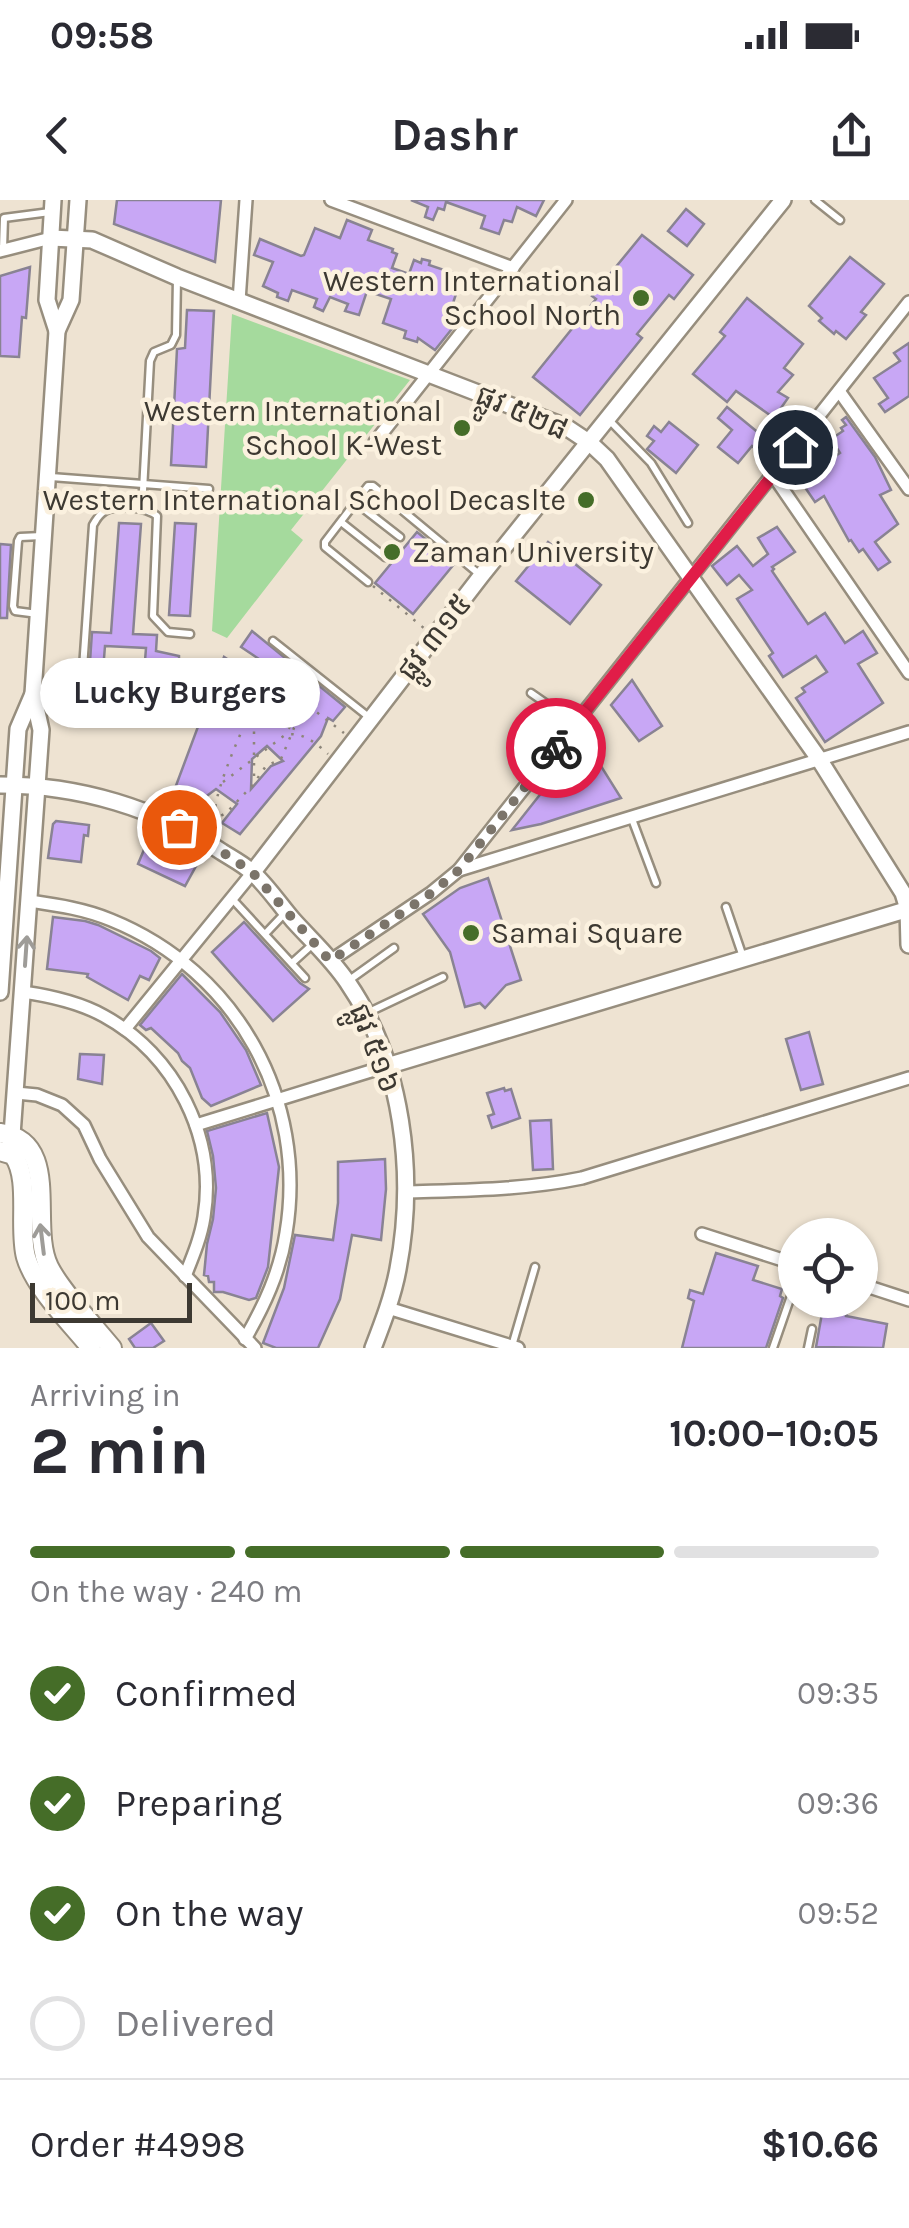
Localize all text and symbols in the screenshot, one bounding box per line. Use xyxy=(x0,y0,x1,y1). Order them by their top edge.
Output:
text: 09:58 xyxy=(50,13,154,58)
icon: back xyxy=(30,108,85,163)
icon: share xyxy=(824,108,879,163)
text: Dashr xyxy=(391,109,518,161)
place label: Western International School North xyxy=(323,263,621,333)
marker: Western International School North xyxy=(630,287,652,309)
street label: ផ្លូវ ៥២៨ xyxy=(467,377,574,455)
place label: Western International School K-West xyxy=(144,393,442,463)
pin xyxy=(753,405,838,490)
marker: Western International School K-West xyxy=(451,417,473,439)
icon: home xyxy=(768,420,823,475)
place label: Western International School Decaslte xyxy=(43,482,566,518)
marker: Western International School Decaslte xyxy=(575,489,597,511)
place label: Zaman University xyxy=(412,534,654,570)
marker: Zaman University xyxy=(381,541,403,563)
street label: ផ្លូវ ៣១៥ xyxy=(389,587,485,692)
callout: Lucky Burgers xyxy=(39,657,319,727)
text: Lucky Burgers xyxy=(73,674,287,711)
courier xyxy=(506,698,606,798)
icon: bike xyxy=(529,721,584,776)
pin xyxy=(137,785,222,870)
icon: bag xyxy=(152,800,207,855)
place label: Samai Square xyxy=(491,915,683,951)
marker: Samai Square xyxy=(460,922,482,944)
one-way arrow xyxy=(17,936,36,968)
street label: ផ្លូវ ៥១៦ xyxy=(334,998,408,1101)
map controls xyxy=(778,1218,878,1318)
button: locate xyxy=(778,1218,878,1318)
one-way arrow xyxy=(32,1223,51,1255)
scale bar xyxy=(30,1278,192,1322)
text: 100 m xyxy=(45,1284,120,1317)
text: Arriving in xyxy=(30,1377,181,1414)
text: 10:00–10:05 xyxy=(669,1411,879,1456)
text: 2 min xyxy=(30,1413,209,1489)
text: On the way · 240 m xyxy=(30,1573,303,1610)
icon: check xyxy=(30,1666,85,1721)
text: Confirmed xyxy=(115,1671,298,1716)
text: 09:35 xyxy=(797,1675,879,1712)
icon: check xyxy=(30,1776,85,1831)
text: Preparing xyxy=(115,1781,282,1826)
text: 09:36 xyxy=(797,1785,879,1822)
icon: check xyxy=(30,1886,85,1941)
text: On the way xyxy=(115,1891,303,1936)
text: 09:52 xyxy=(797,1895,879,1932)
text: Delivered xyxy=(115,2001,276,2046)
text: Order #4998 xyxy=(30,2122,245,2167)
text: $10.66 xyxy=(761,2122,879,2167)

